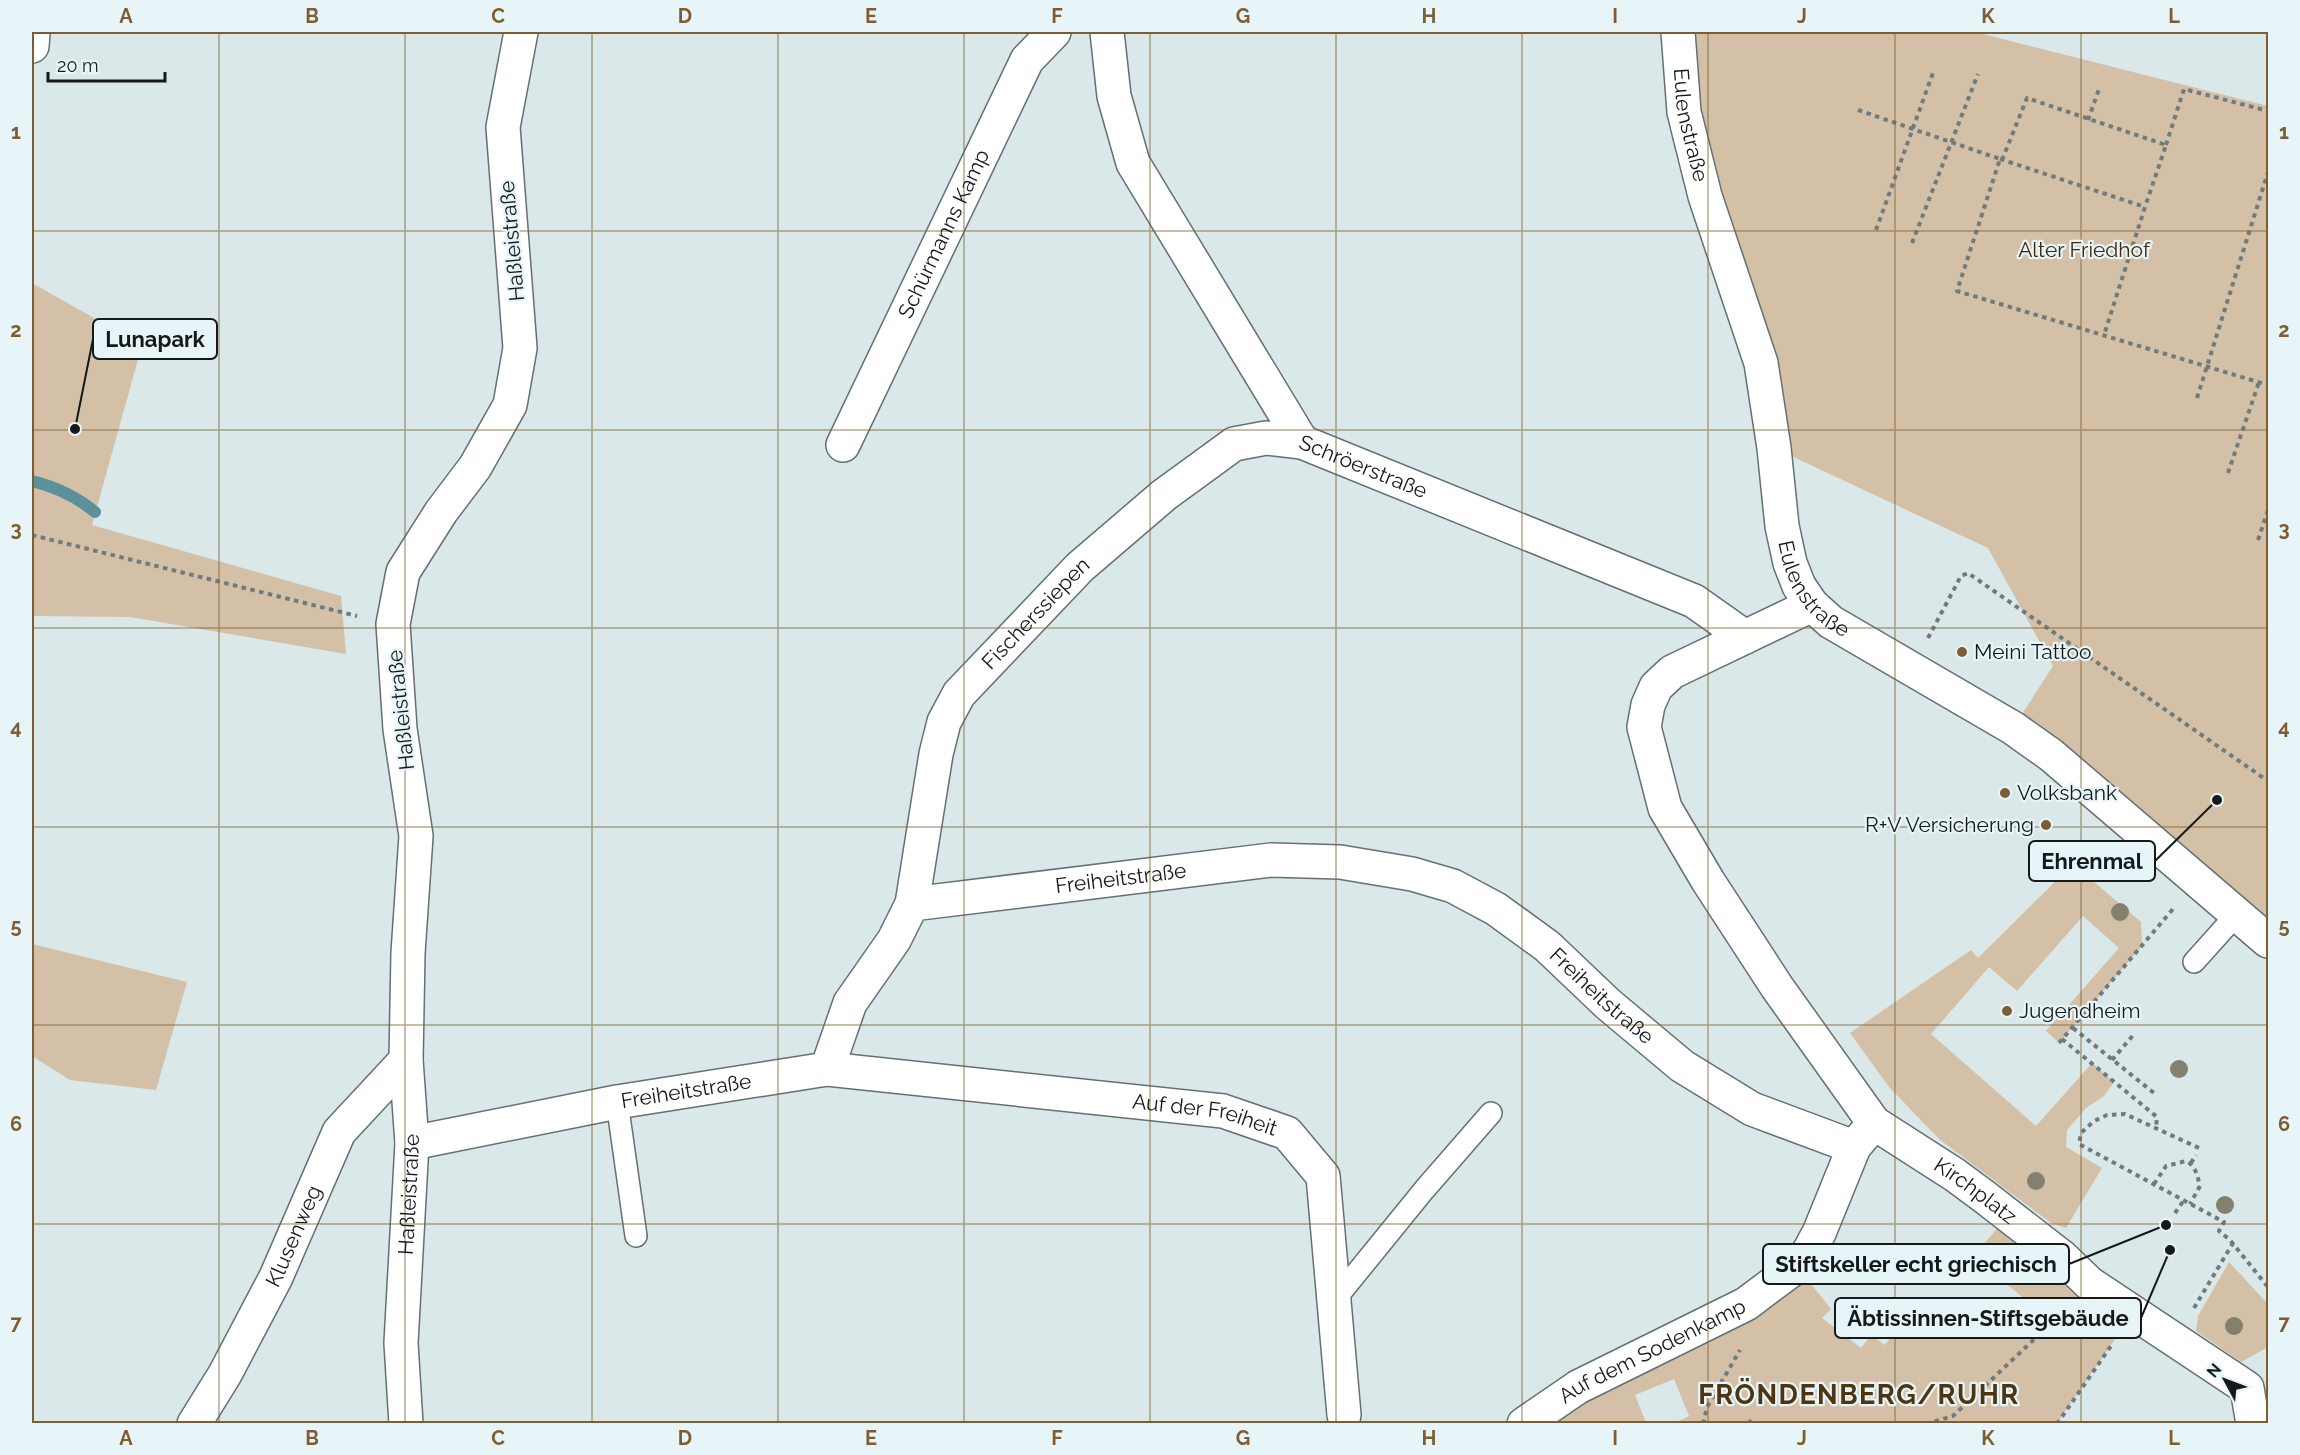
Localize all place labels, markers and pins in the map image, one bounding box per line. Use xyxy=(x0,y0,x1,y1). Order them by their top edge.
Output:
callout: Lunapark xyxy=(93,319,217,359)
place label: Meini Tattoo xyxy=(1974,639,2092,664)
marker: Meini Tattoo xyxy=(1955,645,1969,659)
place label: Volksbank xyxy=(2017,780,2117,805)
marker: Volksbank xyxy=(1998,786,2012,800)
place label: R+V Versicherung xyxy=(1865,812,2034,837)
marker: R+V Versicherung xyxy=(2039,818,2053,832)
callout: Ehrenmal xyxy=(2029,841,2155,881)
place label: Jugendheim xyxy=(2019,998,2141,1023)
marker: Jugendheim xyxy=(2000,1004,2014,1018)
callout: Stiftskeller echt griechisch xyxy=(1763,1244,2069,1284)
callout: Äbtissinnen-Stiftsgebäude xyxy=(1835,1298,2141,1338)

